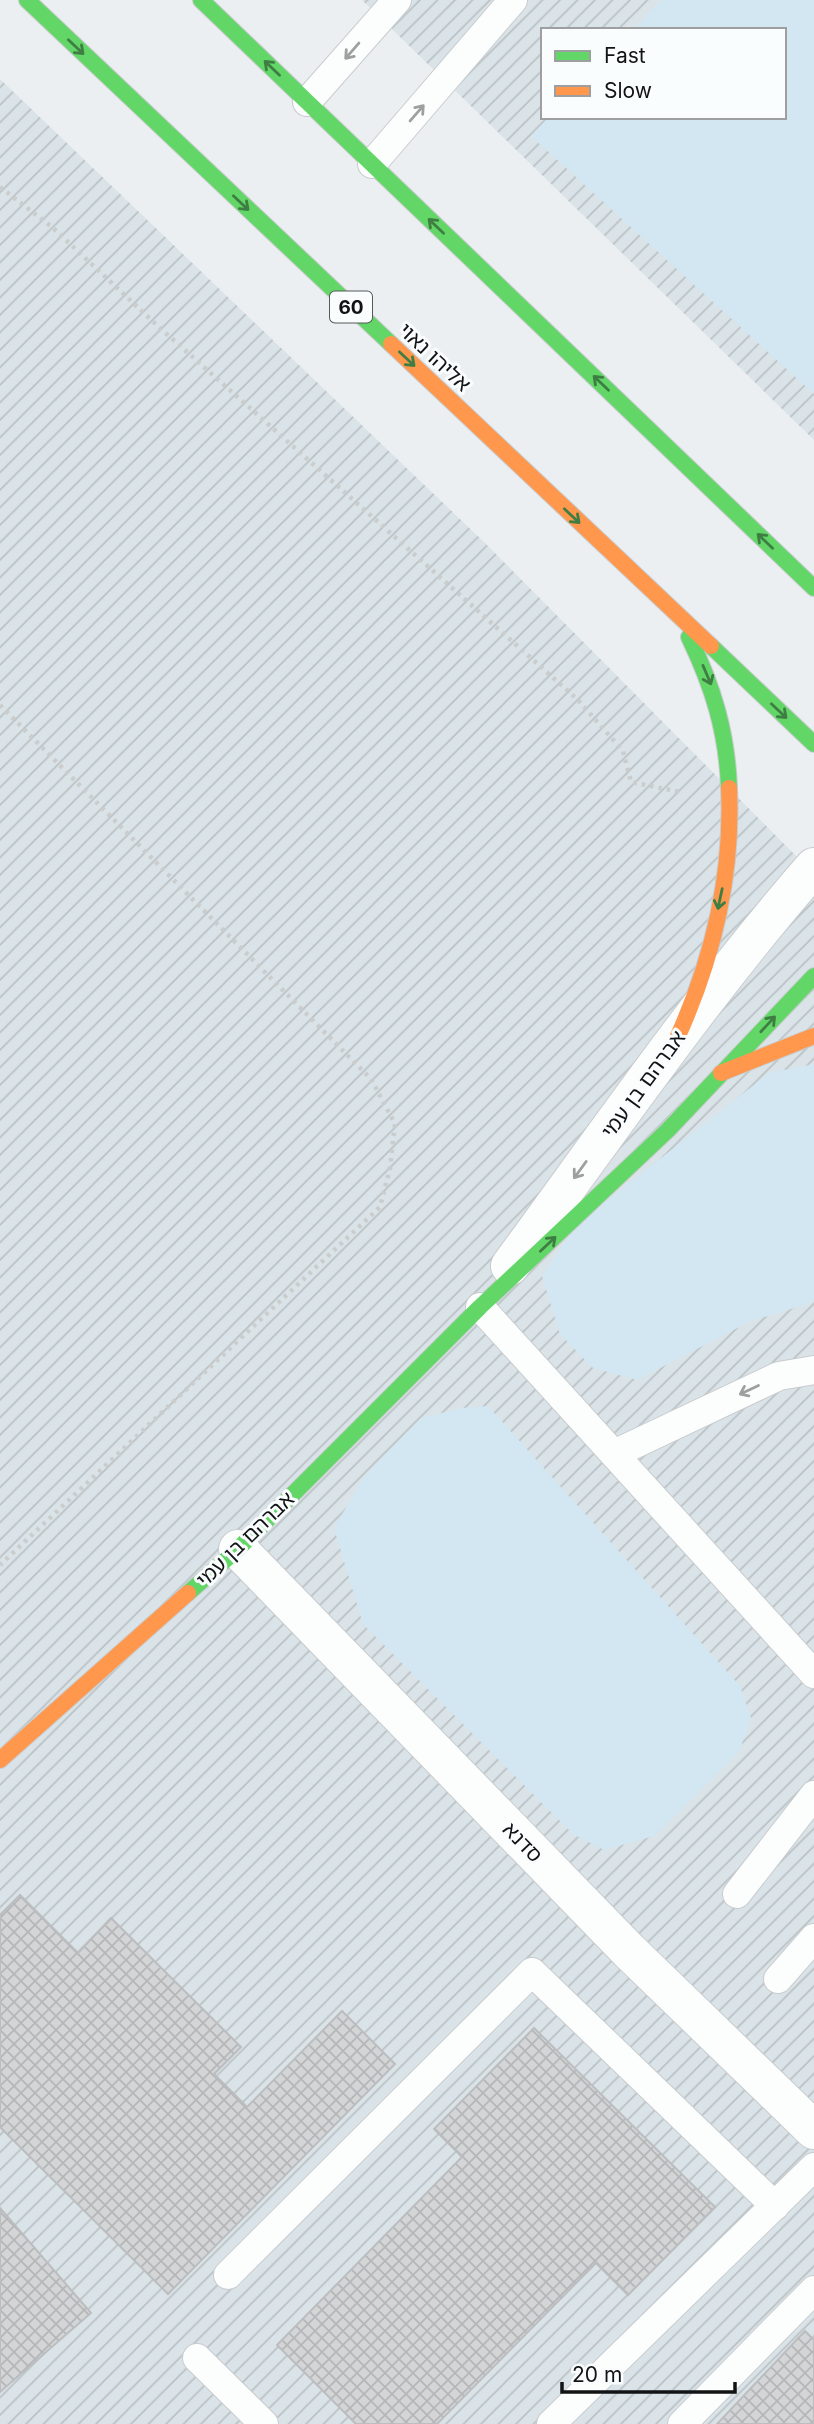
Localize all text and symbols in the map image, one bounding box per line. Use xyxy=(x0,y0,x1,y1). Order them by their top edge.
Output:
legend xyxy=(541,28,786,119)
one-way arrow xyxy=(67,38,84,55)
one-way arrow xyxy=(344,42,360,60)
text: Fast xyxy=(604,43,646,68)
one-way arrow xyxy=(264,60,281,77)
text: Slow xyxy=(604,78,652,103)
one-way arrow xyxy=(409,104,425,122)
one-way arrow xyxy=(233,195,250,212)
one-way arrow xyxy=(428,217,445,234)
road number: 60 xyxy=(330,292,372,322)
street label: אליהו נאוי xyxy=(394,317,476,397)
one-way arrow xyxy=(398,351,415,368)
one-way arrow xyxy=(592,375,609,392)
one-way arrow xyxy=(563,507,580,524)
one-way arrow xyxy=(756,533,774,549)
one-way arrow xyxy=(702,664,715,685)
one-way arrow xyxy=(770,703,787,720)
one-way arrow xyxy=(713,887,727,910)
one-way arrow xyxy=(759,1016,776,1033)
street label: אברהם בן עמי xyxy=(596,1025,690,1143)
one-way arrow xyxy=(572,1161,587,1179)
one-way arrow xyxy=(539,1236,557,1252)
one-way arrow xyxy=(739,1384,761,1397)
street label: אברהם בן עמי xyxy=(191,1486,299,1592)
street label: סדנא xyxy=(498,1817,548,1867)
scale bar xyxy=(562,2350,735,2394)
text: 20 m xyxy=(572,2362,622,2387)

